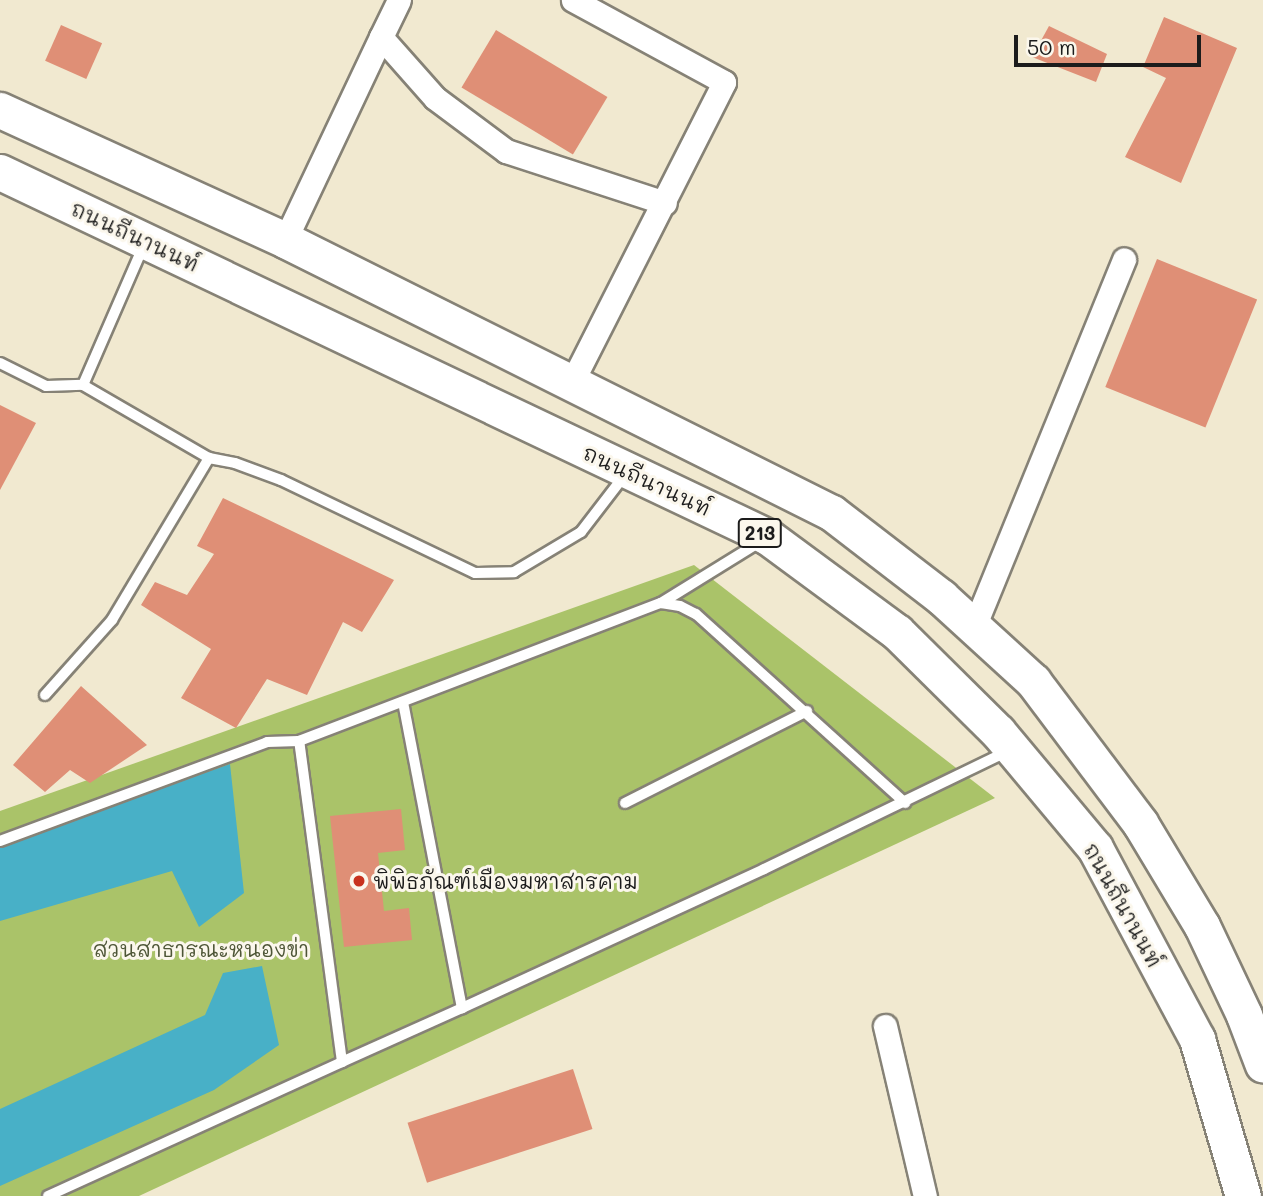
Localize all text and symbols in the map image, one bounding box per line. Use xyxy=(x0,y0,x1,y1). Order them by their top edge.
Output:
scale bar xyxy=(1018,21,1205,65)
text: 50 m xyxy=(1027,33,1076,60)
street label: ถนนถีนานนท์ xyxy=(67,195,203,277)
street label: ถนนถีนานนท์ xyxy=(579,439,715,521)
road number: 213 xyxy=(737,518,783,548)
street label: ถนนถีนานนท์ xyxy=(1078,838,1168,972)
place label: พิพิธภัณฑ์เมืองมหาสารคาม xyxy=(373,868,638,894)
marker: พิพิธภัณฑ์เมืองมหาสารคาม xyxy=(351,873,367,889)
park label: สวนสาธารณะหนองข่า xyxy=(93,936,309,962)

